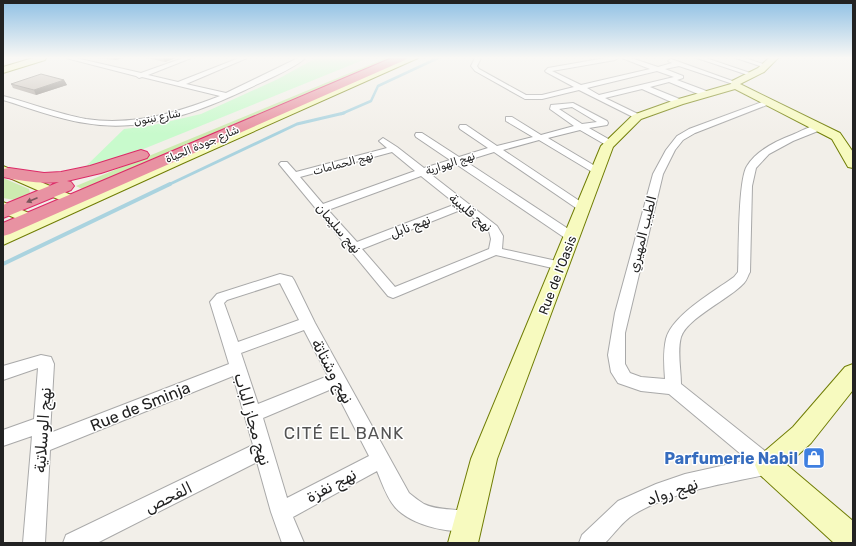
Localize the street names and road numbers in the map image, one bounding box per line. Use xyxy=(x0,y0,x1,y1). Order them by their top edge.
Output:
street label: شارع نبتون xyxy=(132,107,182,130)
street label: شارع جودة الحياة xyxy=(163,123,242,168)
street label: نهج الحمامات xyxy=(311,149,375,180)
street label: نهج الهوارية xyxy=(424,149,477,180)
street label: نهج قليبية xyxy=(445,190,495,236)
street label: الطيب المهيري xyxy=(626,194,661,274)
street label: نهج سليمان xyxy=(311,200,364,258)
street label: نهج نابل xyxy=(388,212,433,243)
street label: Rue de l'Oasis xyxy=(536,233,580,317)
street label: نهج وشتاتة xyxy=(306,336,358,408)
street label: نهج مجاز الباب xyxy=(228,371,275,468)
street label: Rue de Sminja xyxy=(87,378,193,435)
street label: نهج الوسلاتية xyxy=(30,386,57,474)
street label: نهج نفزة xyxy=(303,464,361,508)
street label: نهج رواد xyxy=(644,474,701,511)
street label: الفحص xyxy=(141,478,195,517)

